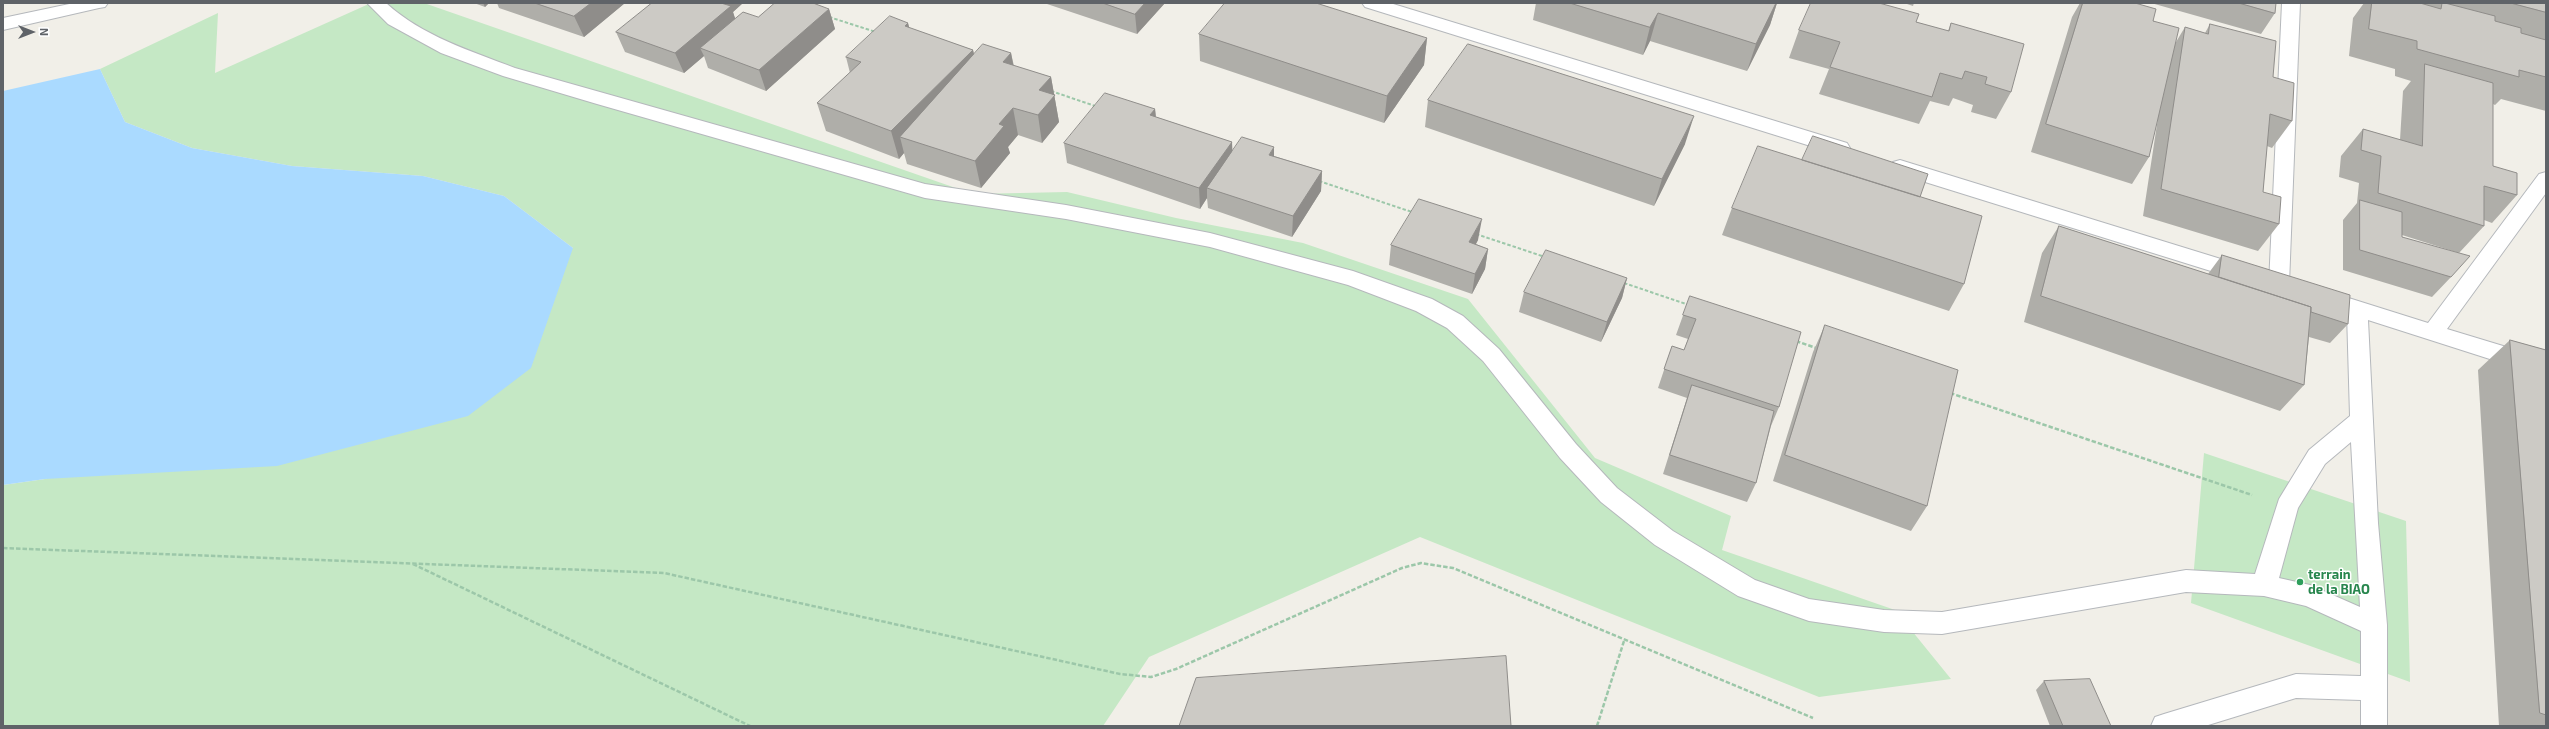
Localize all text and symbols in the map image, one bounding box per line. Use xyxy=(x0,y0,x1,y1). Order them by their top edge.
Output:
north arrow xyxy=(12,12,52,52)
text: N xyxy=(38,28,51,36)
place label: terrain de la BIAO xyxy=(2308,567,2370,598)
marker: terrain de la BIAO xyxy=(2295,577,2305,587)

